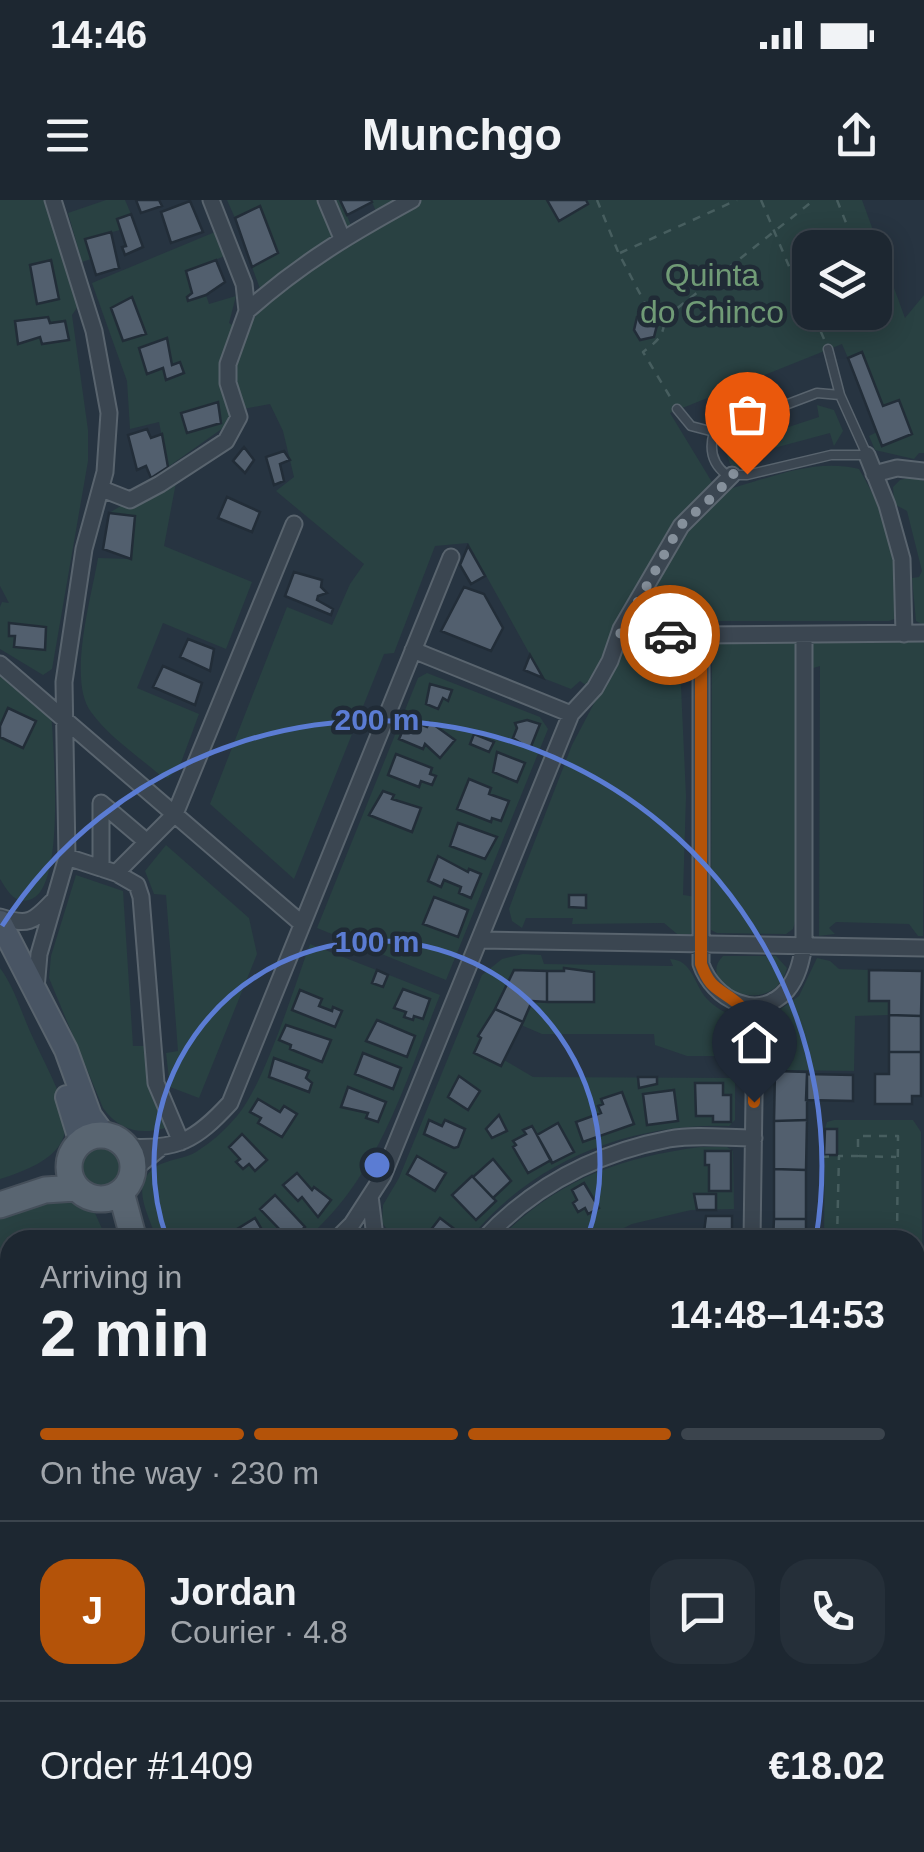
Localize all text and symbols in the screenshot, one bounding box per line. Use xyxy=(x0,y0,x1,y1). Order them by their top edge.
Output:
text: 14:46 xyxy=(50,14,147,56)
icon: menu xyxy=(40,108,95,163)
icon: share xyxy=(829,108,884,163)
text: Munchgo xyxy=(362,109,562,160)
map controls xyxy=(792,230,892,330)
button: layers xyxy=(792,230,892,330)
park label: Quinta do Chinco xyxy=(640,257,784,330)
pin xyxy=(705,372,790,475)
icon: bag xyxy=(720,387,775,442)
courier xyxy=(620,585,720,685)
icon: car xyxy=(643,608,698,663)
text: 200 m xyxy=(334,703,420,736)
text: 100 m xyxy=(334,925,420,958)
pin xyxy=(712,1000,797,1103)
icon: home xyxy=(727,1015,782,1070)
centre of rings xyxy=(359,1147,395,1183)
text: Arriving in xyxy=(40,1259,182,1295)
text: 14:48–14:53 xyxy=(669,1294,885,1336)
text: 2 min xyxy=(40,1297,210,1370)
text: On the way · 230 m xyxy=(40,1455,319,1491)
button: chat xyxy=(650,1559,755,1664)
button: phone xyxy=(780,1559,885,1664)
text: Jordan xyxy=(170,1571,297,1613)
text: J xyxy=(82,1590,103,1632)
text: Courier · 4.8 xyxy=(170,1614,348,1650)
text: Order #1409 xyxy=(40,1745,253,1787)
text: €18.02 xyxy=(769,1745,885,1787)

